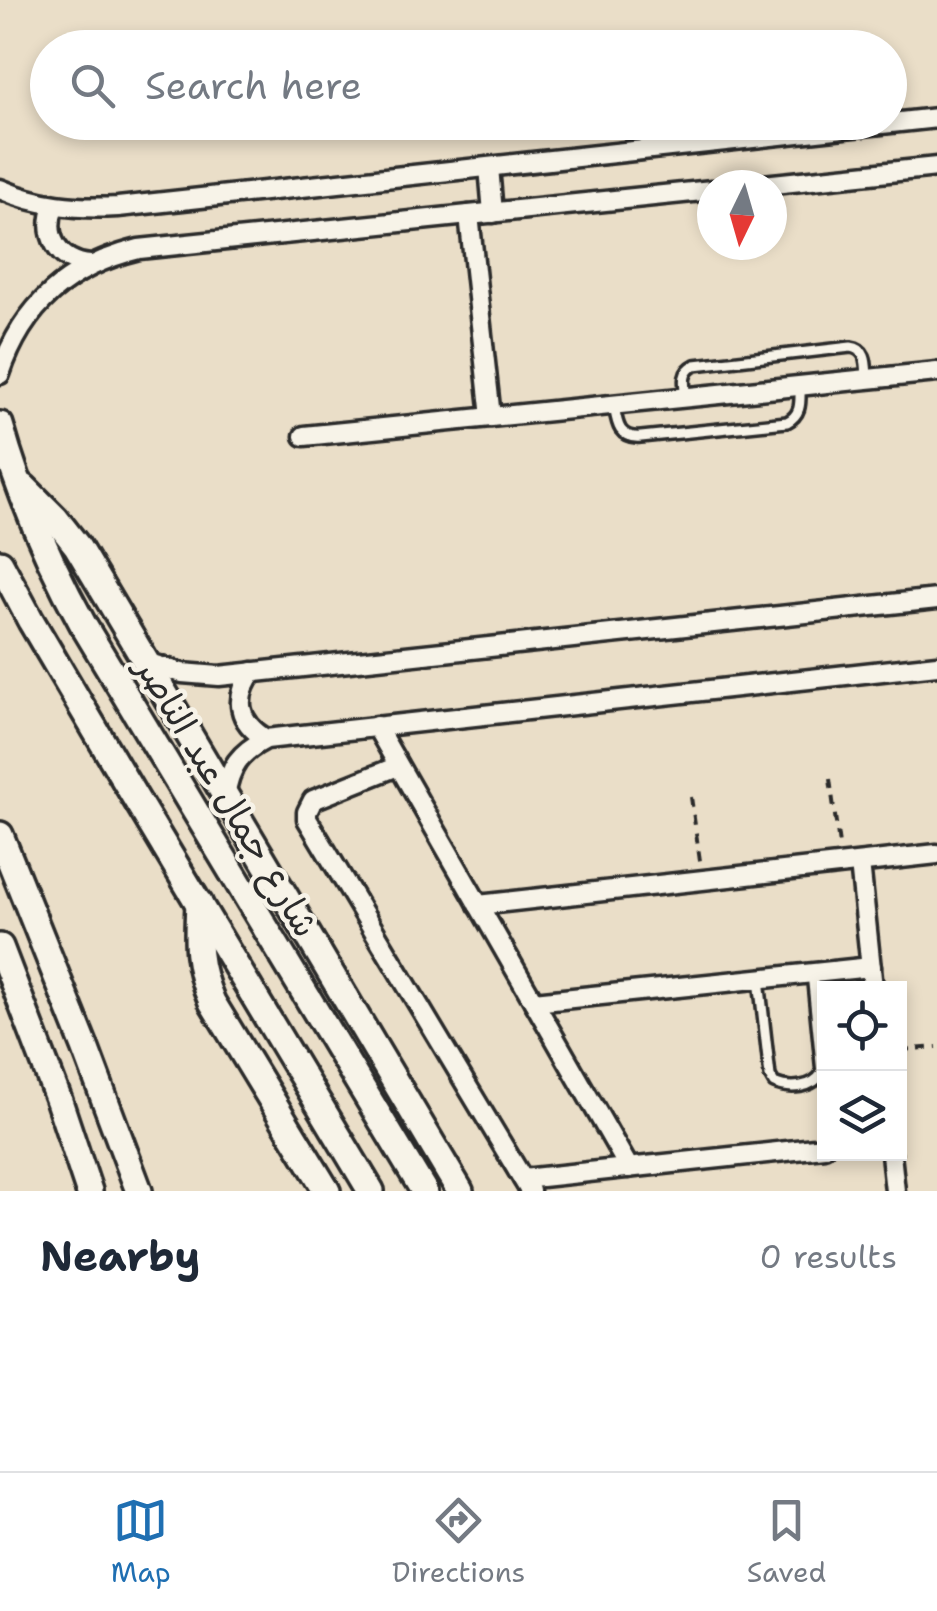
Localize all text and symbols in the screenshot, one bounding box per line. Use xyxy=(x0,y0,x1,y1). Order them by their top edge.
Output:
search box xyxy=(30,30,907,140)
icon: search xyxy=(65,58,120,113)
text: Search here xyxy=(145,60,362,111)
north arrow xyxy=(697,170,787,260)
street label: شارع جمال عبد الناصر xyxy=(122,645,330,947)
map controls xyxy=(817,981,907,1161)
button: locate xyxy=(817,981,907,1071)
button: layers xyxy=(817,1071,907,1161)
text: Nearby xyxy=(40,1228,200,1284)
text: 0 results xyxy=(760,1235,897,1278)
tab: Map xyxy=(111,1493,171,1591)
tab: Directions xyxy=(392,1493,525,1591)
tab: Saved xyxy=(747,1493,826,1591)

